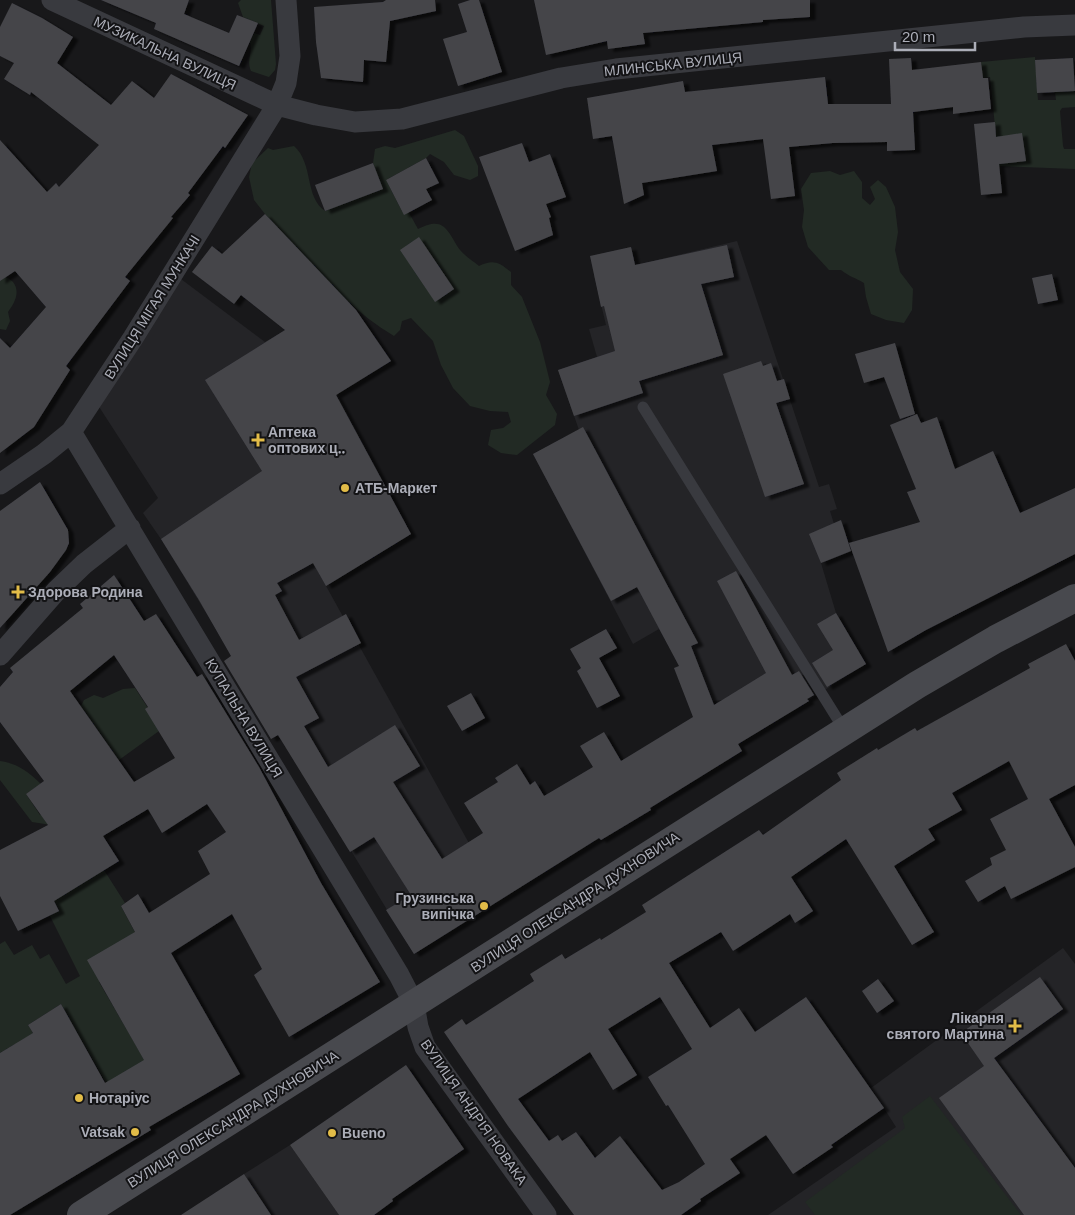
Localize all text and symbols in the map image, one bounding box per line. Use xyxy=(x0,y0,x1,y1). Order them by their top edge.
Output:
street label: МУЗИКАЛЬНА ВУЛИЦЯ xyxy=(91,13,239,93)
scale bar xyxy=(895,20,975,52)
text: 20 m xyxy=(902,28,935,45)
street label: МЛИНСЬКА ВУЛИЦЯ xyxy=(603,49,743,79)
street label: ВУЛИЦЯ МІГАЯ МУНКАЧІ xyxy=(101,232,203,382)
place label: Аптека оптових ц‥ xyxy=(268,424,345,456)
marker: Аптека оптових ц‥ xyxy=(252,434,264,446)
place label: АТБ-Маркет xyxy=(355,480,437,496)
marker: АТБ-Маркет xyxy=(339,482,351,494)
place label: Здорова Родина xyxy=(28,584,143,600)
marker: Здорова Родина xyxy=(12,586,24,598)
street label: КУПАЛЬНА ВУЛИЦЯ xyxy=(202,656,286,780)
street label: ВУЛИЦЯ ОЛЕКСАНДРА ДУХНОВИЧА xyxy=(468,828,683,976)
place label: Грузинська випічка xyxy=(395,890,474,922)
marker: Грузинська випічка xyxy=(478,900,490,912)
place label: Лікарня святого Мартина xyxy=(887,1010,1004,1042)
marker: Лікарня святого Мартина xyxy=(1008,1019,1022,1033)
street label: ВУЛИЦЯ АНДРІЯ НОВАКА xyxy=(418,1036,531,1188)
street label: ВУЛИЦЯ ОЛЕКСАНДРА ДУХНОВИЧА xyxy=(125,1047,342,1191)
place label: Нотаріус xyxy=(89,1090,150,1106)
marker: Нотаріус xyxy=(73,1092,85,1104)
place label: Vatsak xyxy=(81,1124,125,1140)
place label: Bueno xyxy=(342,1125,386,1141)
marker: Vatsak xyxy=(129,1126,141,1138)
marker: Bueno xyxy=(326,1127,338,1139)

